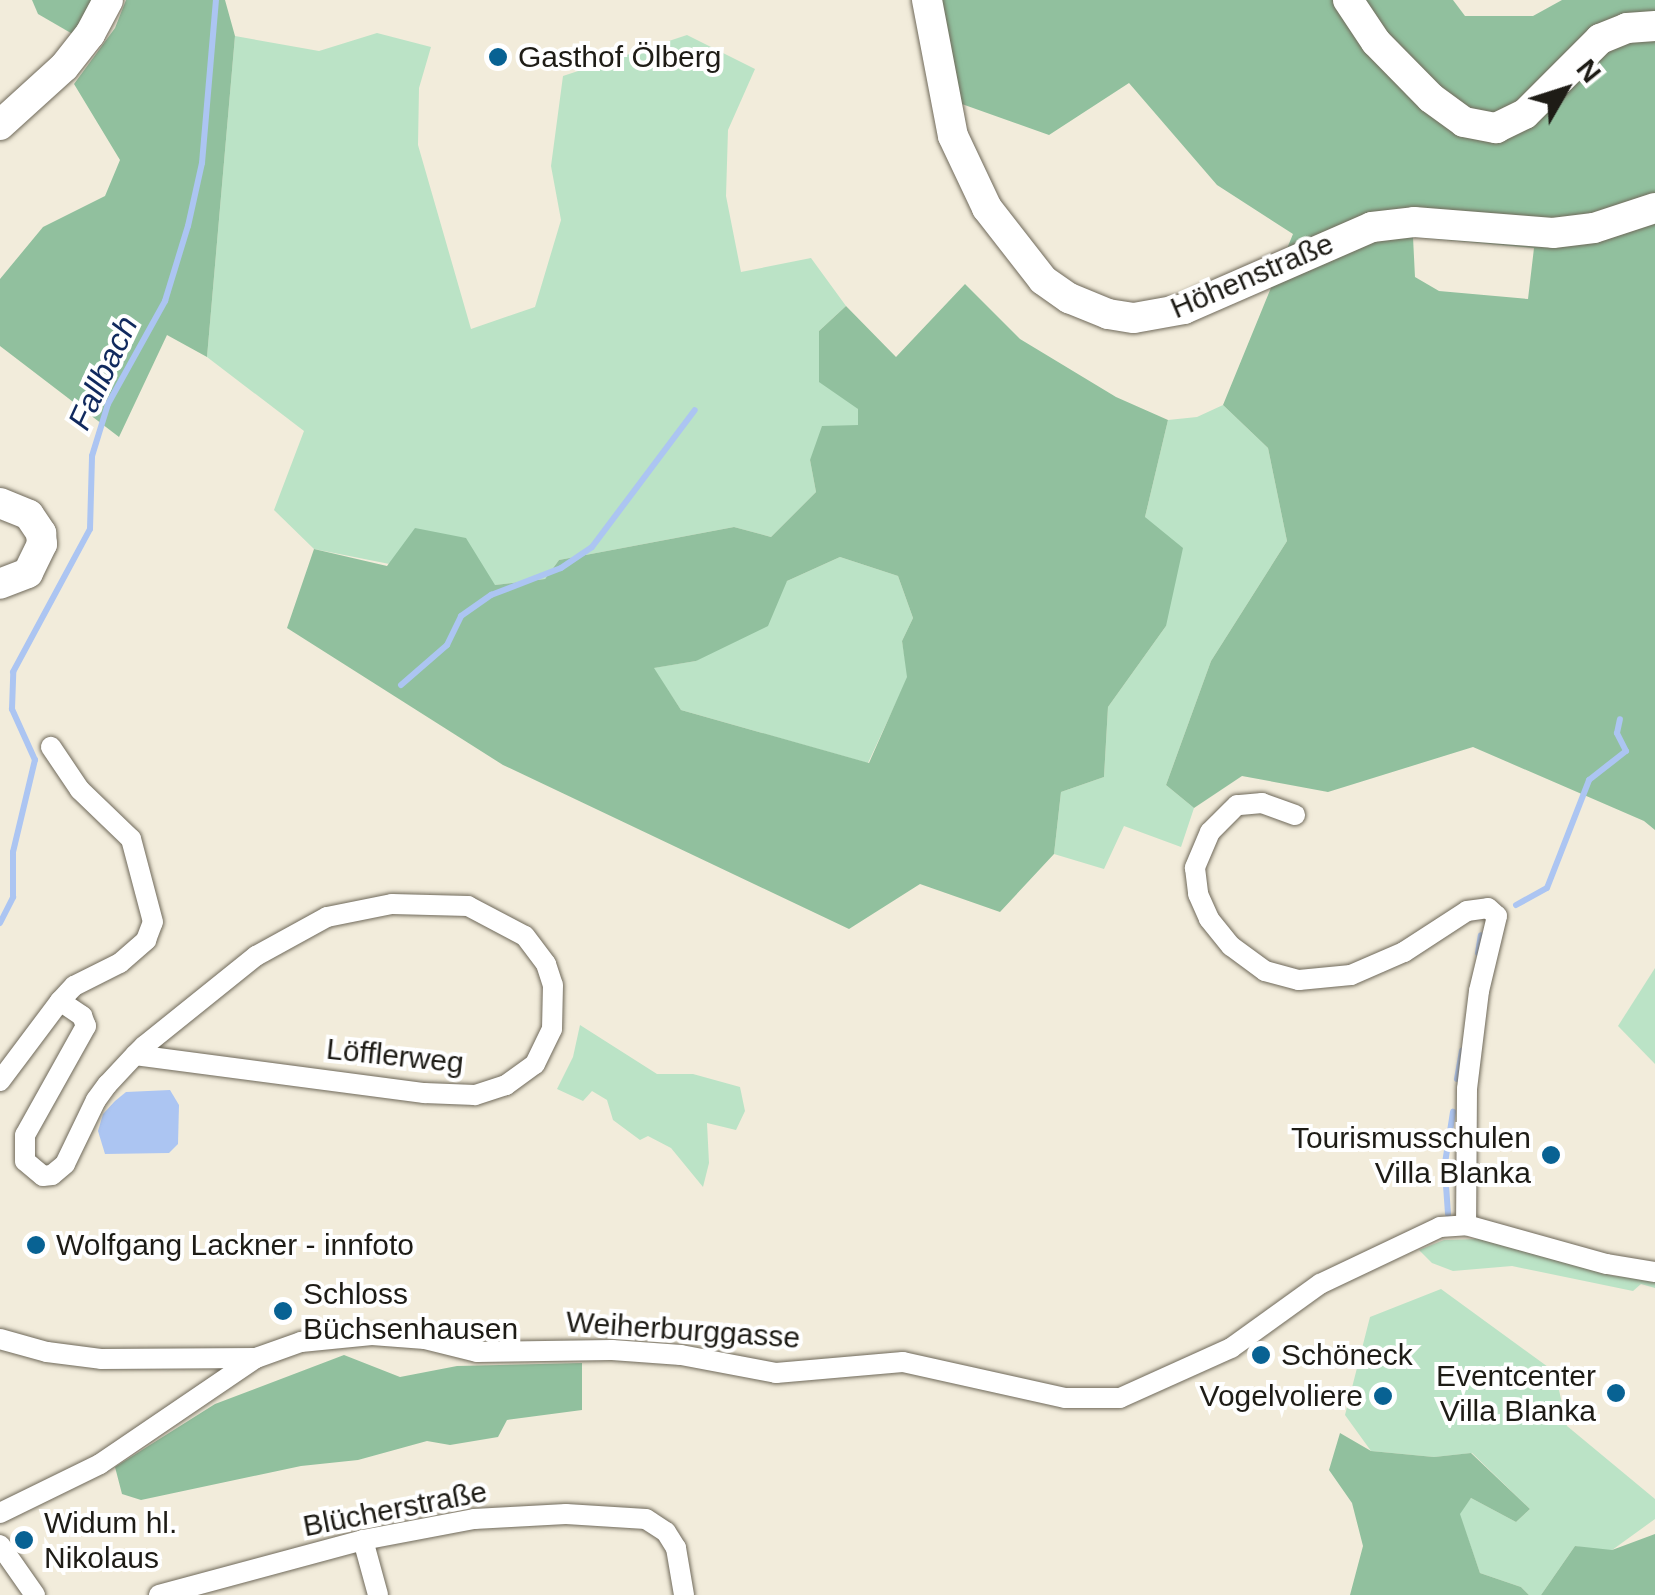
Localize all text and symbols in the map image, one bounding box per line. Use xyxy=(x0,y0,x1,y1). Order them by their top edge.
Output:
place label: Gasthof Ölberg xyxy=(518,39,721,75)
north arrow xyxy=(1515,40,1615,140)
marker: Gasthof Ölberg xyxy=(487,46,509,68)
text: N xyxy=(1570,53,1607,88)
street label: Höhenstraße xyxy=(1165,226,1339,326)
water label: Fallbach xyxy=(60,310,146,436)
street label: Löfflerweg xyxy=(325,1031,465,1081)
place label: Tourismusschulen Villa Blanka xyxy=(1291,1120,1531,1190)
marker: Tourismusschulen Villa Blanka xyxy=(1540,1144,1562,1166)
place label: Wolfgang Lackner - innfoto xyxy=(56,1227,414,1263)
marker: Wolfgang Lackner - innfoto xyxy=(25,1234,47,1256)
place label: Schloss Büchsenhausen xyxy=(303,1276,518,1346)
marker: Schloss Büchsenhausen xyxy=(272,1300,294,1322)
street label: Weiherburggasse xyxy=(565,1304,801,1356)
place label: Schöneck xyxy=(1281,1337,1413,1373)
marker: Schöneck xyxy=(1250,1344,1272,1366)
place label: Eventcenter Villa Blanka xyxy=(1436,1358,1596,1428)
place label: Vogelvoliere xyxy=(1200,1378,1363,1414)
marker: Eventcenter Villa Blanka xyxy=(1605,1382,1627,1404)
marker: Vogelvoliere xyxy=(1372,1385,1394,1407)
street label: Blücherstraße xyxy=(300,1474,490,1544)
place label: Widum hl. Nikolaus xyxy=(44,1505,177,1576)
marker: Widum hl. Nikolaus xyxy=(13,1529,35,1551)

